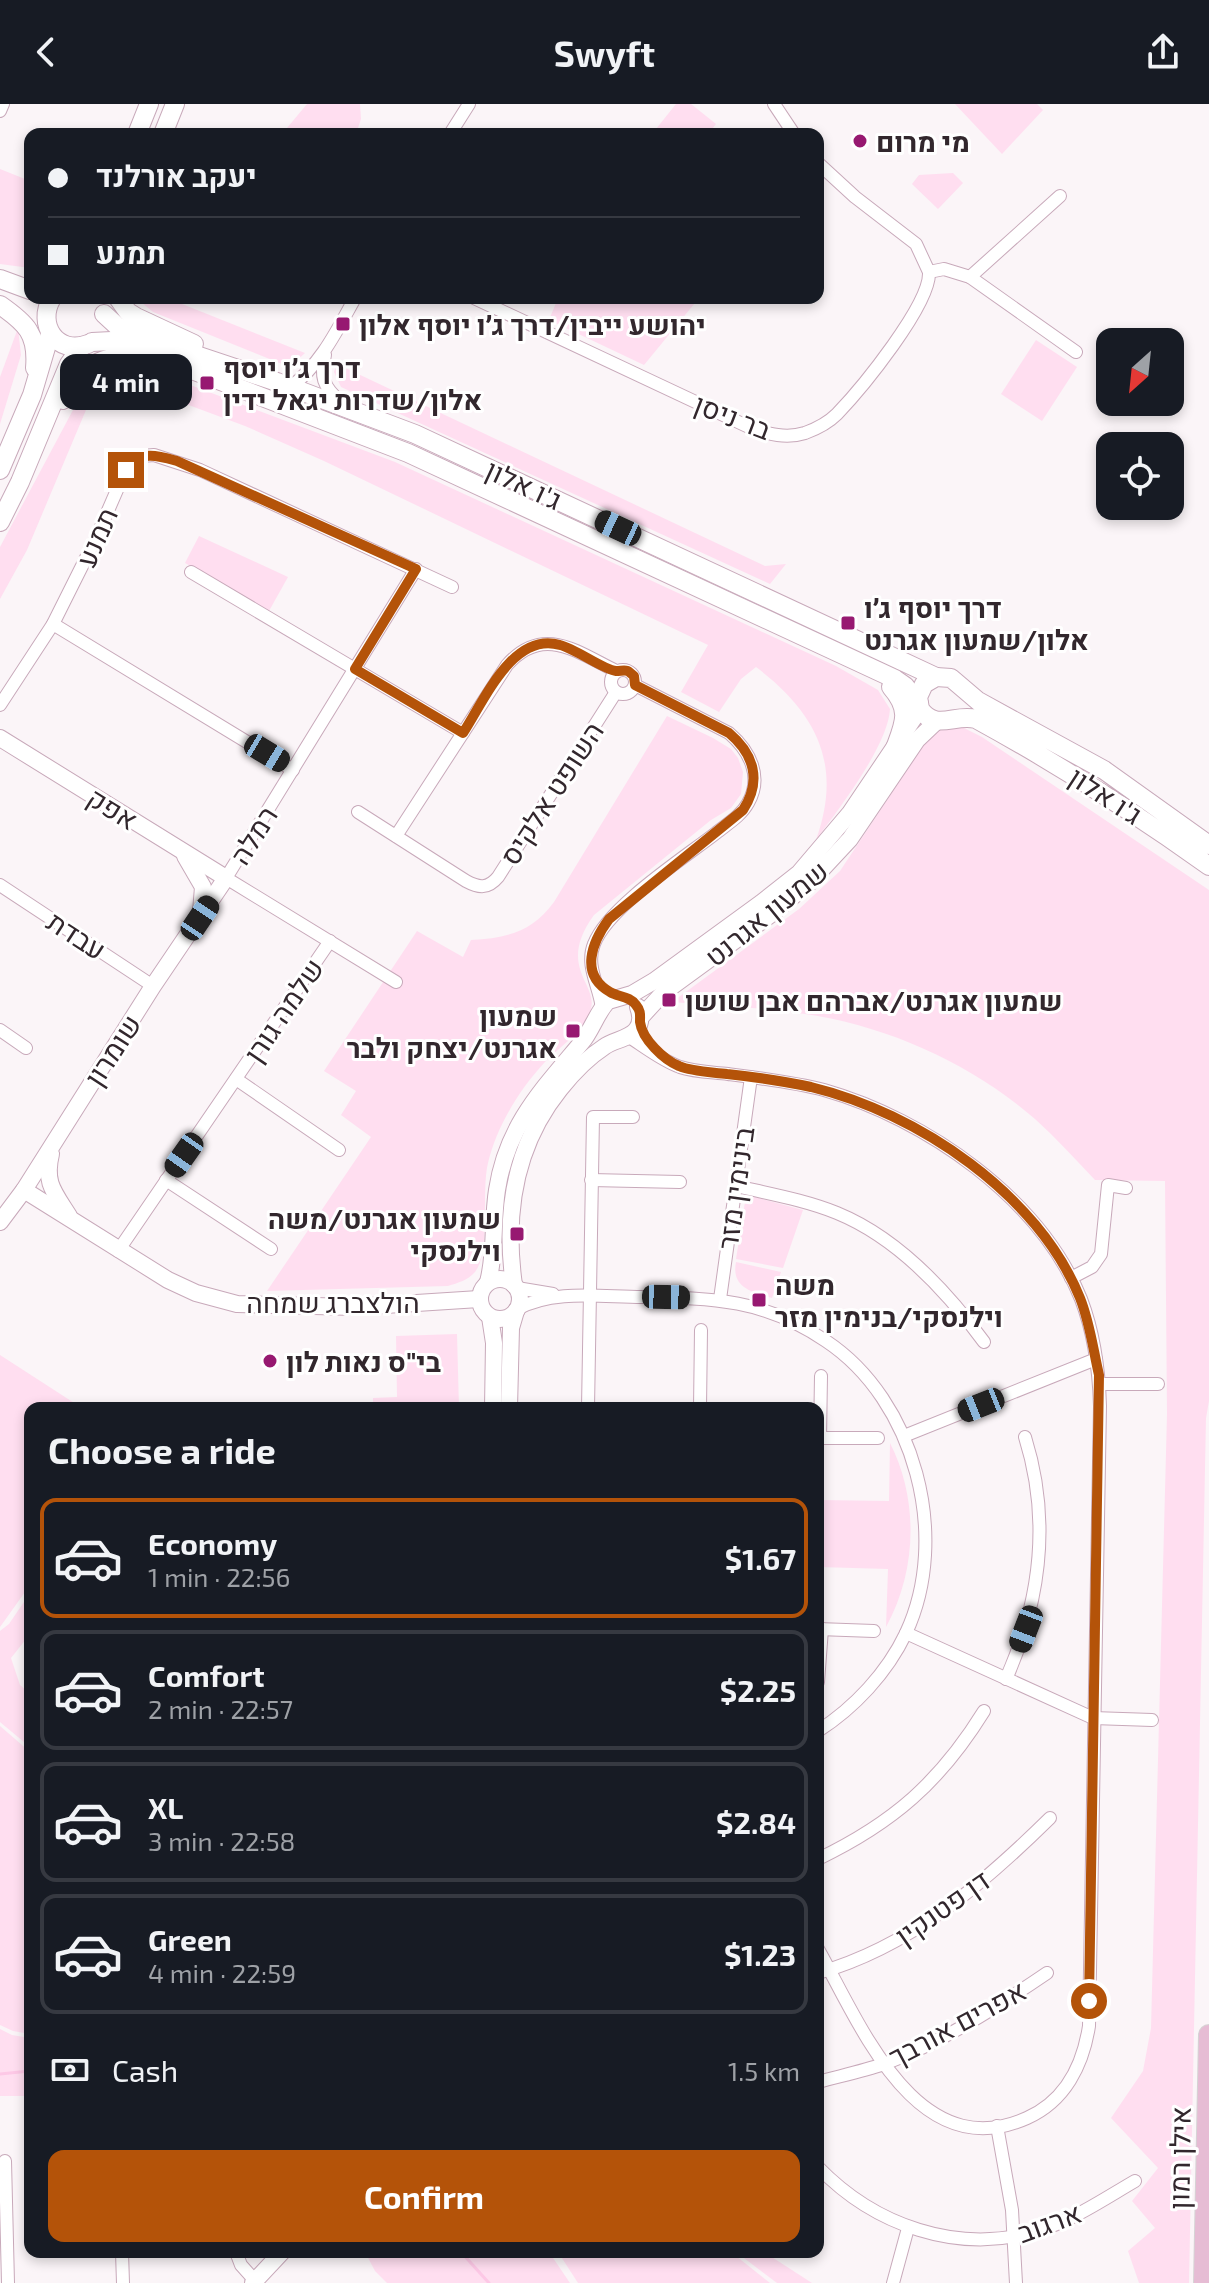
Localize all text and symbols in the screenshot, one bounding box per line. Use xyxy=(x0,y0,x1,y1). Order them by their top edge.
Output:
icon: back xyxy=(24,30,68,74)
icon: share xyxy=(1141,30,1185,74)
text: Swyft xyxy=(554,31,655,74)
place label: מי מרום xyxy=(876,124,970,158)
marker: מי מרום xyxy=(851,132,869,150)
text: יעקב אורלנד xyxy=(96,157,257,193)
text: תמנע xyxy=(96,234,166,270)
place label: יהושע ייבין/דרך ג׳ו יוסף אלון xyxy=(359,307,706,341)
marker: יהושע ייבין/דרך ג׳ו יוסף אלון xyxy=(334,315,352,333)
north arrow xyxy=(1096,328,1184,416)
map controls xyxy=(1096,328,1184,520)
place label: דרך ג׳ו יוסף אלון/שדרות יגאל ידין xyxy=(223,350,482,416)
callout: 4 min xyxy=(60,354,192,410)
text: 4 min xyxy=(92,366,160,397)
marker: דרך ג׳ו יוסף אלון/שדרות יגאל ידין xyxy=(198,374,216,392)
street label: בר ניסן xyxy=(690,386,776,446)
button: locate xyxy=(1096,432,1184,520)
route end xyxy=(108,452,144,488)
street label: ג'ו אלון xyxy=(481,452,567,516)
street label: תמנע xyxy=(68,502,124,572)
car xyxy=(591,507,645,549)
place label: דרך יוסף ג׳ו אלון/שמעון אגרנט xyxy=(864,590,1089,656)
marker: דרך יוסף ג׳ו אלון/שמעון אגרנט xyxy=(839,614,857,632)
street label: השופט אלקיס xyxy=(492,715,610,871)
car xyxy=(240,730,294,776)
street label: ג'ו אלון xyxy=(1063,759,1149,831)
street label: אפק xyxy=(82,780,144,836)
street label: רמלה xyxy=(222,800,284,870)
street label: שמעון אגרנט xyxy=(698,853,834,973)
car xyxy=(177,891,223,945)
street label: עבדת xyxy=(41,904,113,966)
street label: שלמה גורן xyxy=(236,952,330,1068)
place label: שמעון אגרנט/אברהם אבן שושן xyxy=(685,983,1063,1017)
marker: שמעון אגרנט/אברהם אבן שושן xyxy=(660,991,678,1009)
place label: שמעון אגרנט/יצחק ולבר xyxy=(347,998,557,1064)
street label: שומרון xyxy=(76,1008,148,1092)
marker: שמעון אגרנט/יצחק ולבר xyxy=(564,1022,582,1040)
street label: בינימין מזר xyxy=(710,1124,760,1252)
car xyxy=(160,1128,208,1182)
place label: שמעון אגרנט/משה וילנסקי xyxy=(268,1201,501,1267)
marker: שמעון אגרנט/משה וילנסקי xyxy=(508,1225,526,1243)
place label: משה וילנסקי/בנימין מזר xyxy=(775,1267,1003,1333)
street label: הולצברג שמחה xyxy=(246,1285,420,1319)
car xyxy=(642,1285,690,1309)
marker: משה וילנסקי/בנימין מזר xyxy=(750,1291,768,1309)
place label: בי"ס נאות לון xyxy=(286,1344,441,1378)
marker: בי"ס נאות לון xyxy=(261,1352,279,1370)
car xyxy=(954,1385,1008,1425)
text: Choose a ride xyxy=(48,1428,276,1471)
icon: car xyxy=(52,1522,124,1594)
text: Economy xyxy=(148,1525,277,1561)
text: $1.67 xyxy=(725,1540,796,1576)
text: 1 min · 22:56 xyxy=(148,1561,290,1592)
car xyxy=(1006,1602,1046,1656)
icon: car xyxy=(52,1654,124,1726)
text: Comfort xyxy=(148,1657,265,1693)
text: $2.25 xyxy=(720,1672,796,1708)
text: 2 min · 22:57 xyxy=(148,1693,293,1724)
icon: car xyxy=(52,1786,124,1858)
text: XL xyxy=(148,1789,183,1825)
text: $2.84 xyxy=(716,1804,796,1840)
text: 3 min · 22:58 xyxy=(148,1825,295,1856)
street label: דן פטנקין xyxy=(888,1862,996,1952)
icon: car xyxy=(52,1918,124,1990)
text: Green xyxy=(148,1921,232,1957)
text: $1.23 xyxy=(724,1936,796,1972)
text: 4 min · 22:59 xyxy=(148,1957,296,1988)
street label: אפרים אורבך xyxy=(883,1973,1031,2073)
route start xyxy=(1071,1983,1107,2019)
icon: cash xyxy=(48,2048,92,2092)
text: Cash xyxy=(112,2052,178,2088)
text: 1.5 km xyxy=(728,2055,800,2086)
street label: אילן רמון xyxy=(1161,2106,1197,2210)
button: Confirm xyxy=(48,2150,800,2242)
street label: ארגוב xyxy=(1012,2195,1086,2249)

